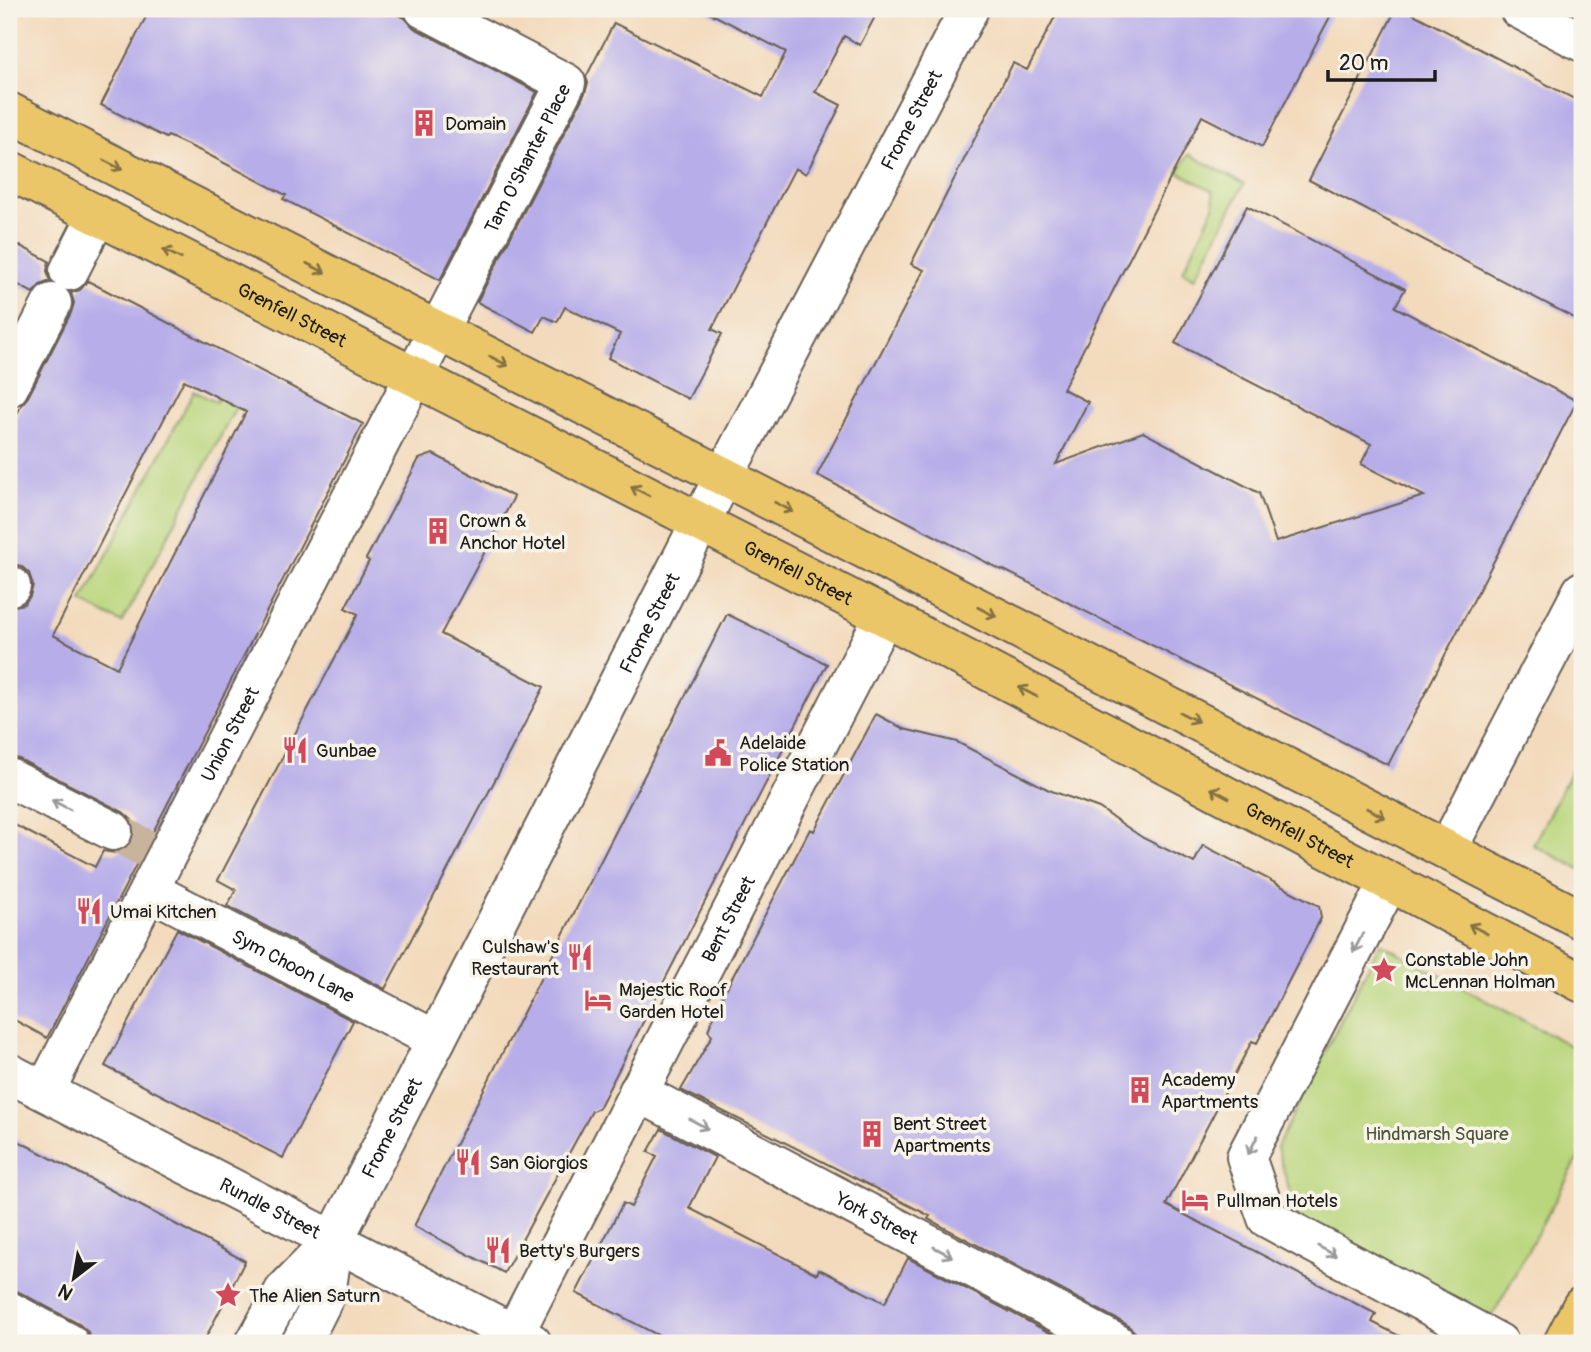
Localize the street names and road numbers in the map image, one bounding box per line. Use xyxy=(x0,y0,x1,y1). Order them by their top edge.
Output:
street label: Frome Street xyxy=(876,66,948,174)
street label: Tam O'Shanter Place xyxy=(480,79,577,237)
street label: Grenfell Street xyxy=(233,277,351,353)
street label: Grenfell Street xyxy=(739,535,857,611)
street label: Frome Street xyxy=(614,569,686,677)
street label: Union Street xyxy=(196,683,265,786)
street label: Grenfell Street xyxy=(1241,797,1358,874)
street label: Bent Street xyxy=(697,872,761,966)
street label: Sym Choon Lane xyxy=(228,924,359,1009)
street label: Frome Street xyxy=(357,1074,428,1182)
street label: Rundle Street xyxy=(215,1173,325,1245)
street label: York Street xyxy=(830,1186,922,1250)

